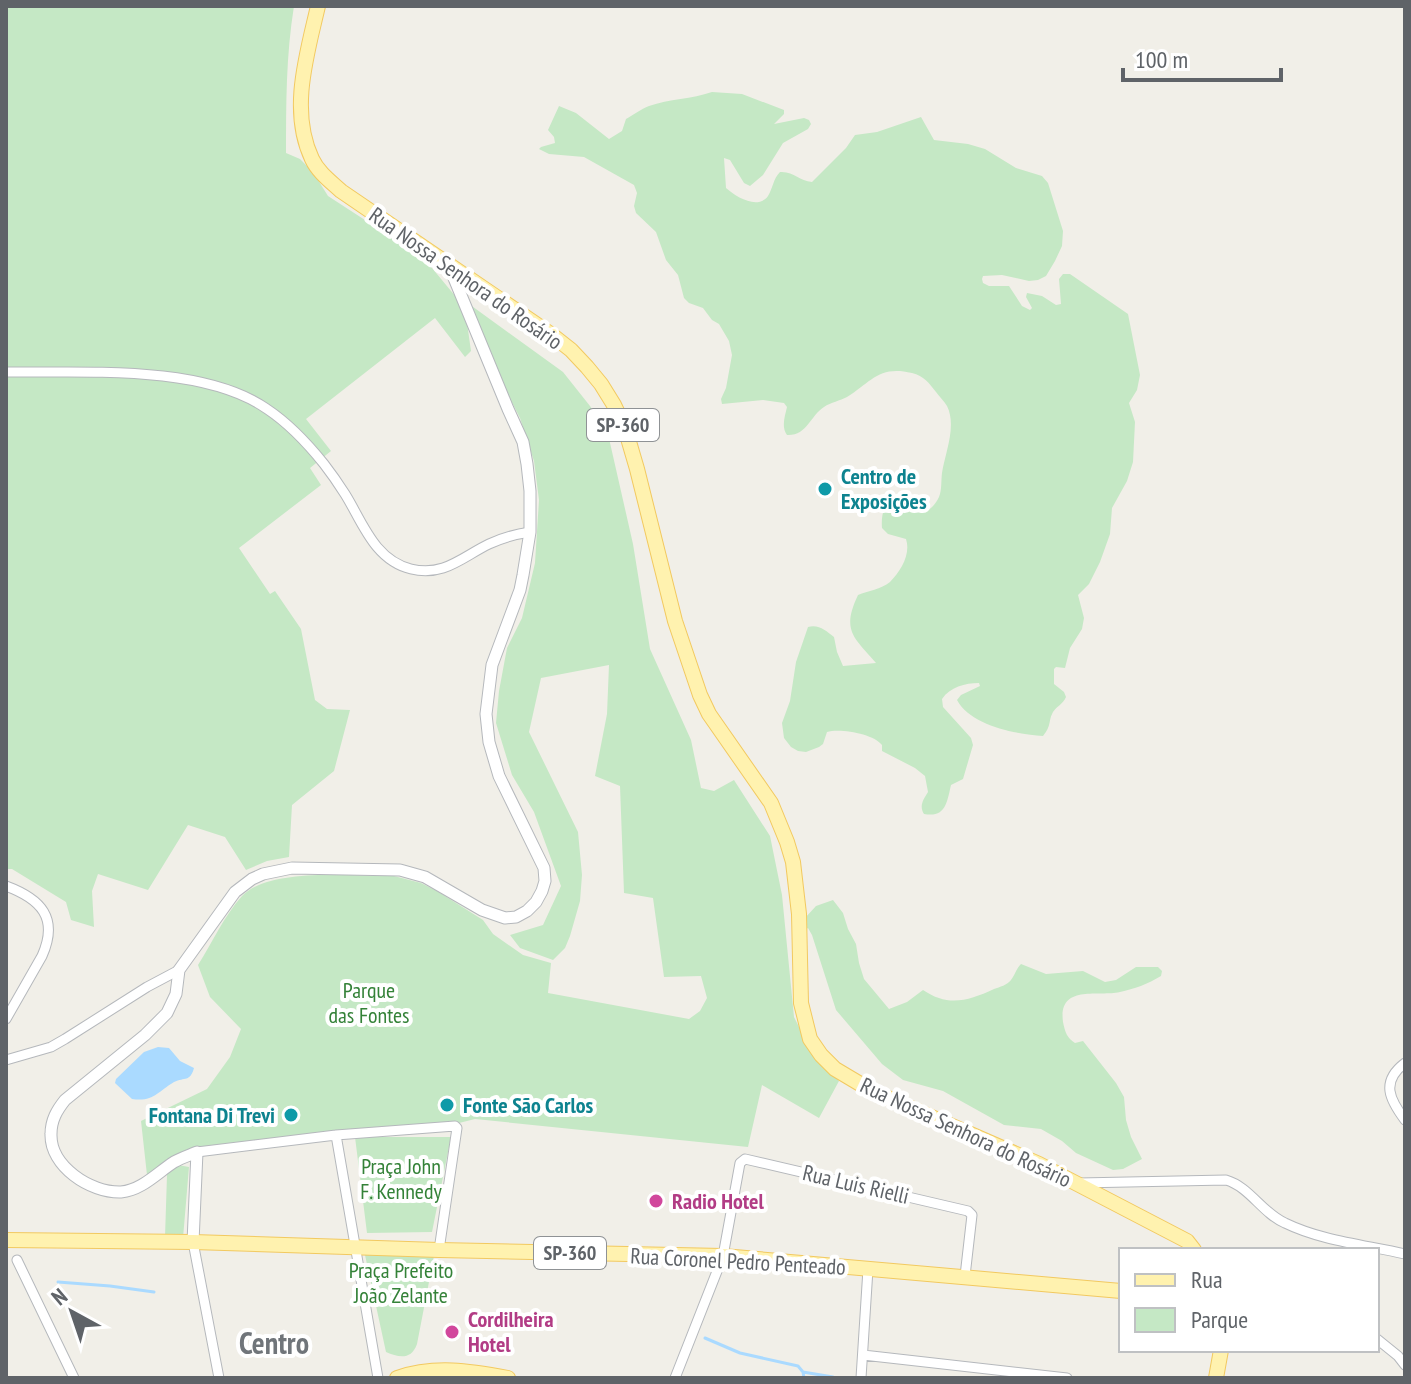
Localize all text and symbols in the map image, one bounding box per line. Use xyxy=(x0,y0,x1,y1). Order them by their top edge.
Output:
scale bar xyxy=(1123,32,1281,82)
text: 100 m xyxy=(1135,44,1188,75)
street label: Rua Nossa Senhora do Rosário xyxy=(364,201,568,355)
road number: SP-360 xyxy=(587,409,659,441)
place label: Centro de Exposições xyxy=(841,462,927,515)
marker: Centro de Exposições xyxy=(816,480,834,498)
park label: Parque das Fontes xyxy=(328,976,410,1029)
street label: Rua Nossa Senhora do Rosário xyxy=(856,1071,1076,1193)
place label: Fonte São Carlos xyxy=(463,1091,594,1119)
marker: Fonte São Carlos xyxy=(438,1096,456,1114)
place label: Fontana Di Trevi xyxy=(149,1101,275,1129)
marker: Fontana Di Trevi xyxy=(282,1106,300,1124)
park label: Praça John F. Kennedy xyxy=(360,1152,442,1205)
street label: Rua Luis Rielli xyxy=(800,1158,912,1210)
place label: Radio Hotel xyxy=(672,1187,765,1215)
marker: Radio Hotel xyxy=(647,1192,665,1210)
road number: SP-360 xyxy=(534,1237,606,1269)
street label: Rua Coronel Pedro Penteado xyxy=(630,1241,846,1281)
legend xyxy=(1119,1248,1379,1352)
park label: Praça Prefeito João Zelante xyxy=(349,1256,453,1309)
text: Rua xyxy=(1191,1264,1223,1295)
north arrow xyxy=(32,1272,112,1352)
text: N xyxy=(46,1282,73,1311)
text: Parque xyxy=(1191,1304,1248,1335)
place label: Cordilheira Hotel xyxy=(468,1305,554,1358)
district label: Centro xyxy=(239,1323,309,1362)
marker: Cordilheira Hotel xyxy=(443,1323,461,1341)

